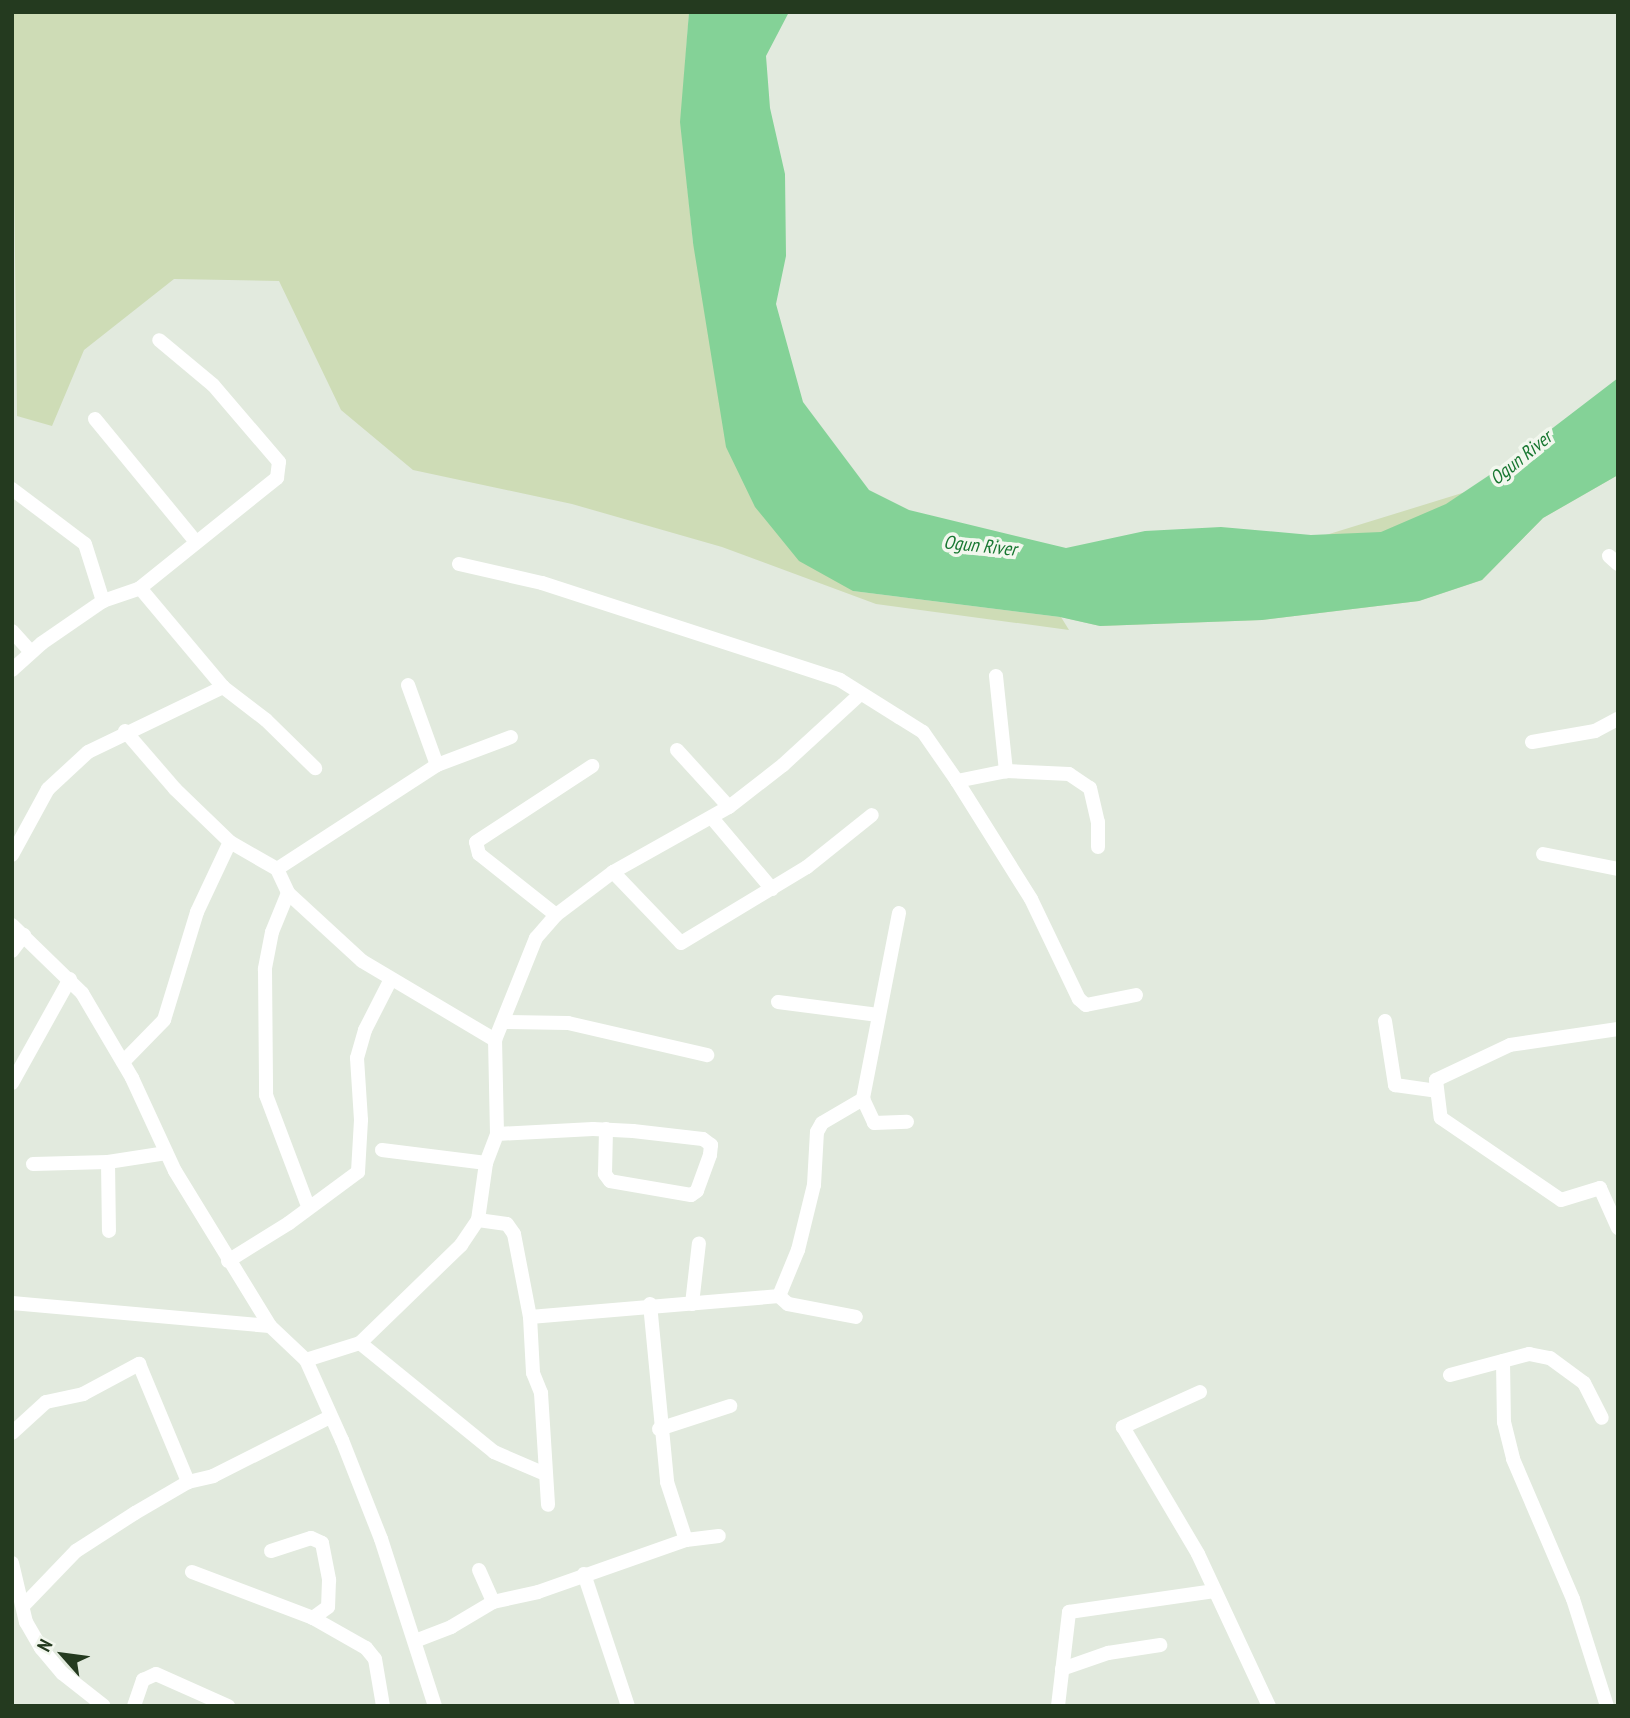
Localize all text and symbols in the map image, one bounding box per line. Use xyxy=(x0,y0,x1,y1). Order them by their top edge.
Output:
water label: Ogun River xyxy=(1485,426,1557,490)
water label: Ogun River xyxy=(943,531,1017,561)
north arrow xyxy=(28,1620,98,1690)
text: N xyxy=(31,1635,57,1655)

